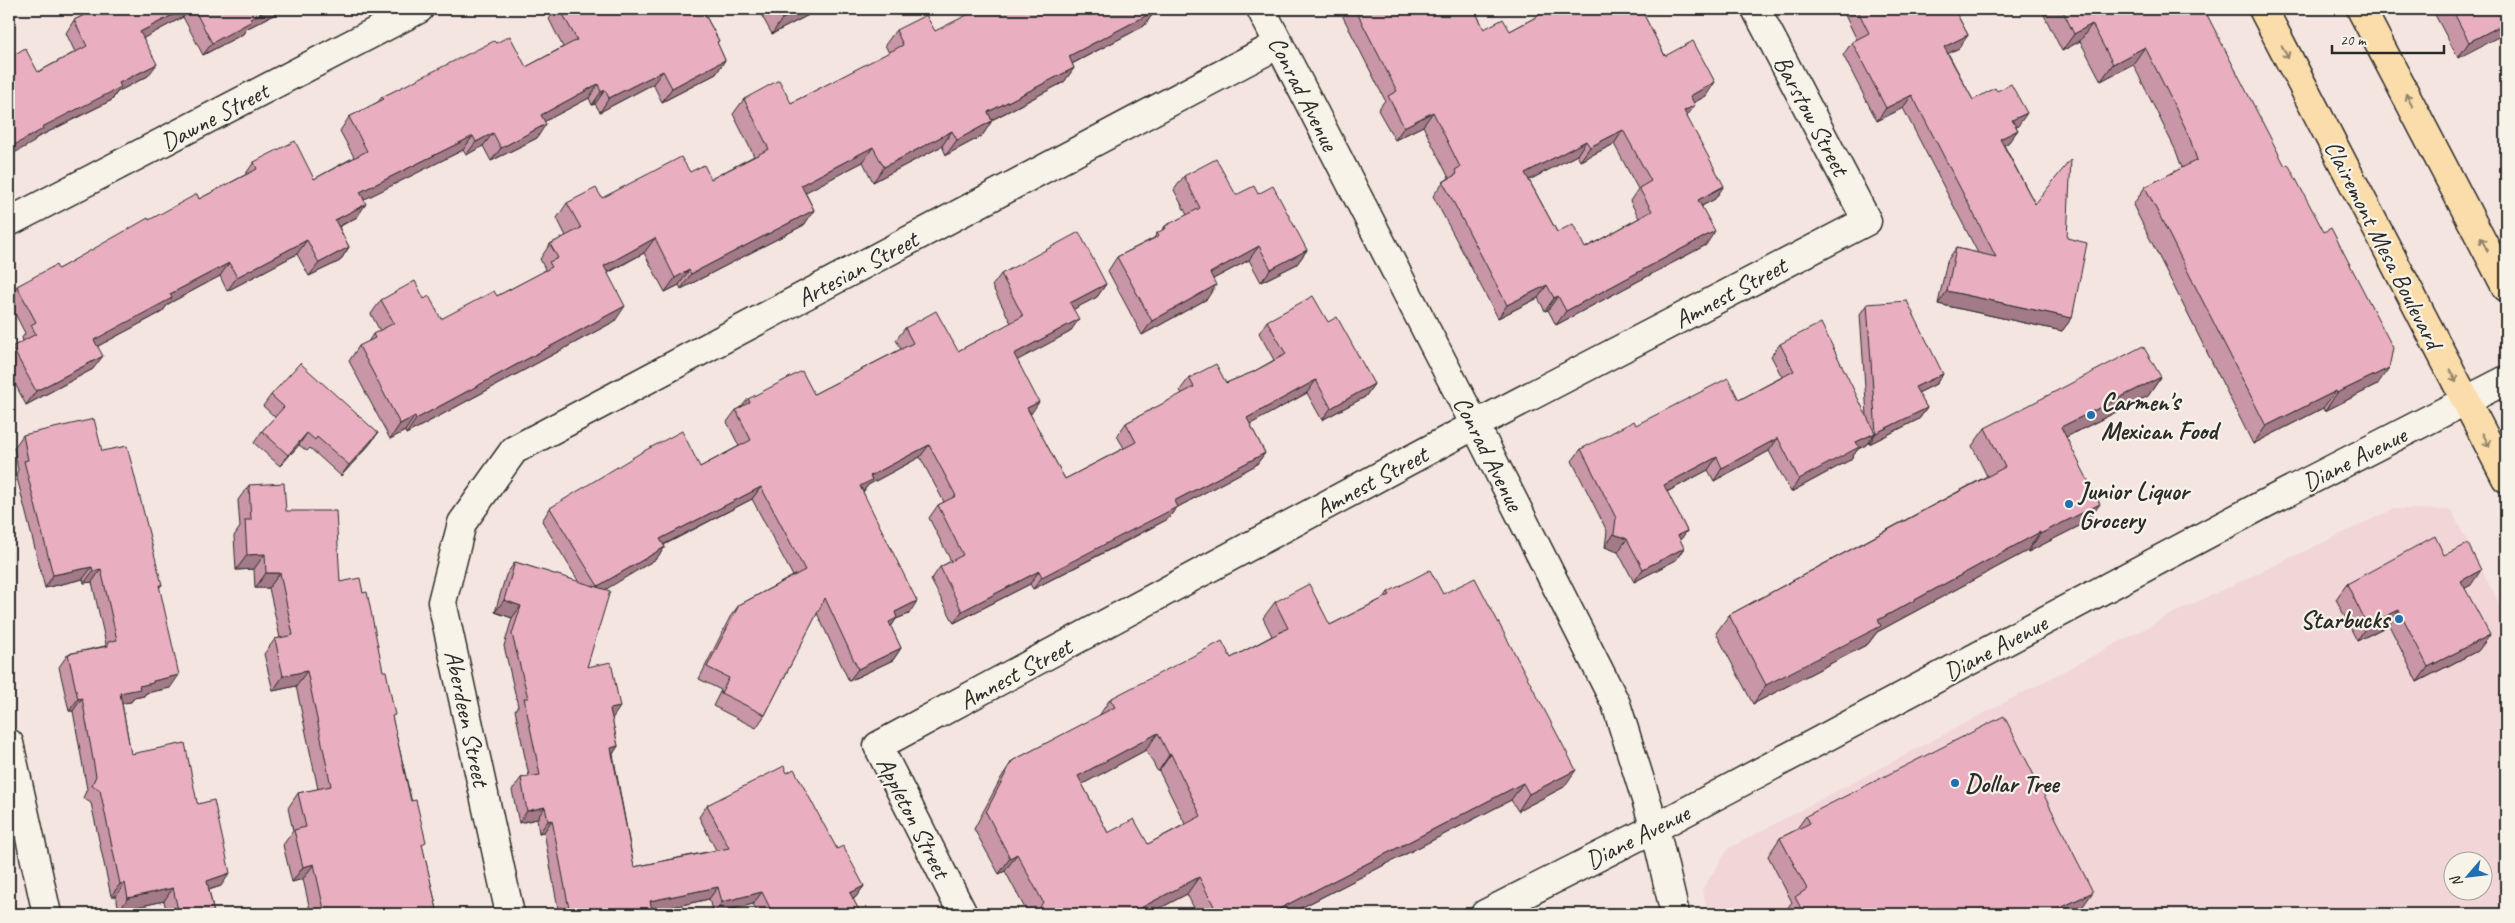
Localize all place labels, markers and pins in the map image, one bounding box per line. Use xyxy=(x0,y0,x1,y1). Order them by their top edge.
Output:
place label: Carmen's Mexican Food xyxy=(2101,386,2221,447)
marker: Carmen's Mexican Food xyxy=(2085,409,2097,421)
place label: Junior Liquor Grocery xyxy=(2077,475,2192,536)
marker: Junior Liquor Grocery xyxy=(2063,498,2075,510)
place label: Starbucks xyxy=(2300,604,2391,636)
marker: Starbucks xyxy=(2393,613,2405,625)
place label: Dollar Tree xyxy=(1965,768,2061,800)
marker: Dollar Tree xyxy=(1949,777,1961,789)

